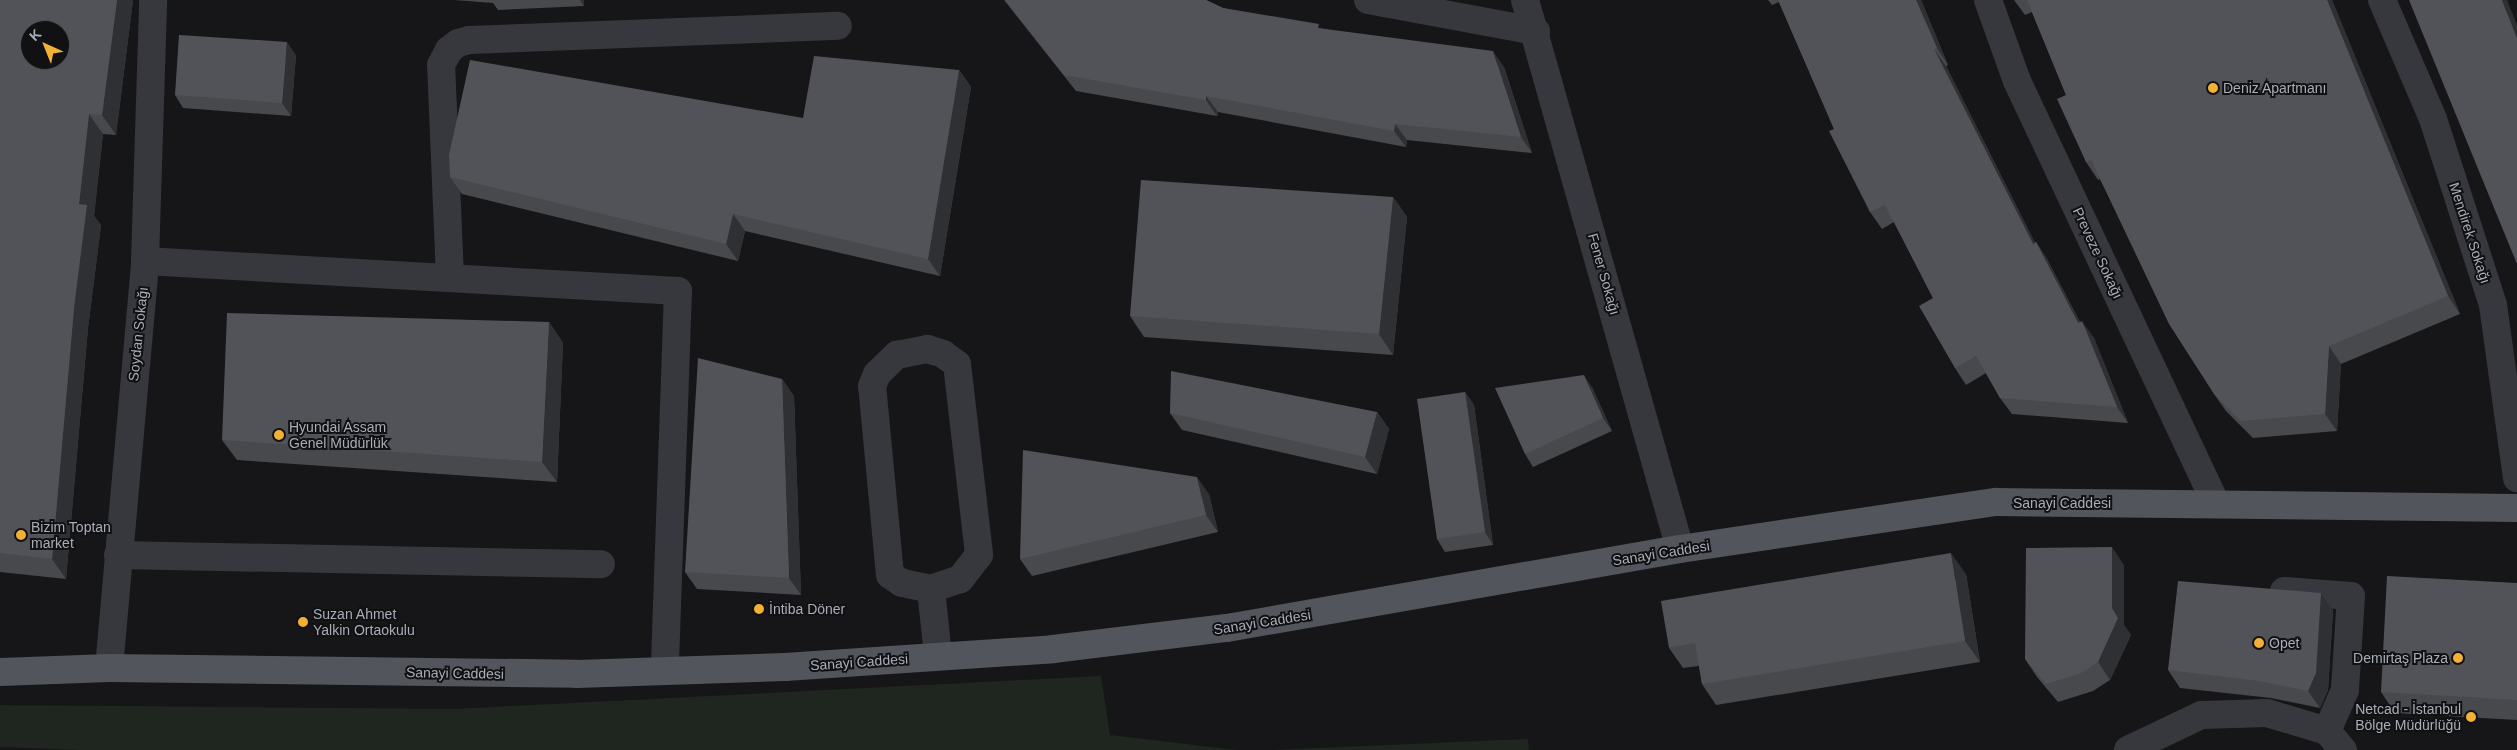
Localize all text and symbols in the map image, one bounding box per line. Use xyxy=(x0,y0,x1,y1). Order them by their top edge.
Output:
north arrow xyxy=(20,20,70,70)
text: K xyxy=(26,26,44,44)
place label: Deniz Apartmanı xyxy=(2223,80,2327,96)
marker: Deniz Apartmanı xyxy=(2207,82,2219,94)
street label: Mendirek Sokağı xyxy=(2446,180,2494,286)
street label: Preveze Sokağı xyxy=(2070,205,2126,301)
street label: Fener Sokağı xyxy=(1584,231,1624,317)
street label: Soydan Sokağı xyxy=(125,286,151,382)
place label: Hyundai Assam Genel Müdürlük xyxy=(289,419,388,452)
marker: Hyundai Assam Genel Müdürlük xyxy=(273,429,285,441)
street label: Sanayi Caddesi xyxy=(2013,495,2111,511)
place label: Bizim Toptan market xyxy=(31,519,111,552)
marker: Bizim Toptan market xyxy=(15,529,27,541)
street label: Sanayi Caddesi xyxy=(1611,537,1711,569)
place label: İntiba Döner xyxy=(769,601,845,617)
marker: İntiba Döner xyxy=(753,603,765,615)
place label: Suzan Ahmet Yalkin Ortaokulu xyxy=(313,606,415,638)
street label: Sanayi Caddesi xyxy=(1212,606,1312,638)
marker: Suzan Ahmet Yalkin Ortaokulu xyxy=(297,616,309,628)
place label: Opet xyxy=(2269,635,2299,651)
marker: Opet xyxy=(2253,637,2265,649)
street label: Sanayi Caddesi xyxy=(810,650,908,674)
place label: Demirtaş Plaza xyxy=(2353,650,2448,666)
marker: Demirtaş Plaza xyxy=(2452,652,2464,664)
street label: Sanayi Caddesi xyxy=(406,664,504,682)
place label: Netcad - İstanbul Bölge Müdürlüğü xyxy=(2355,701,2461,734)
marker: Netcad - İstanbul Bölge Müdürlüğü xyxy=(2465,711,2477,723)

